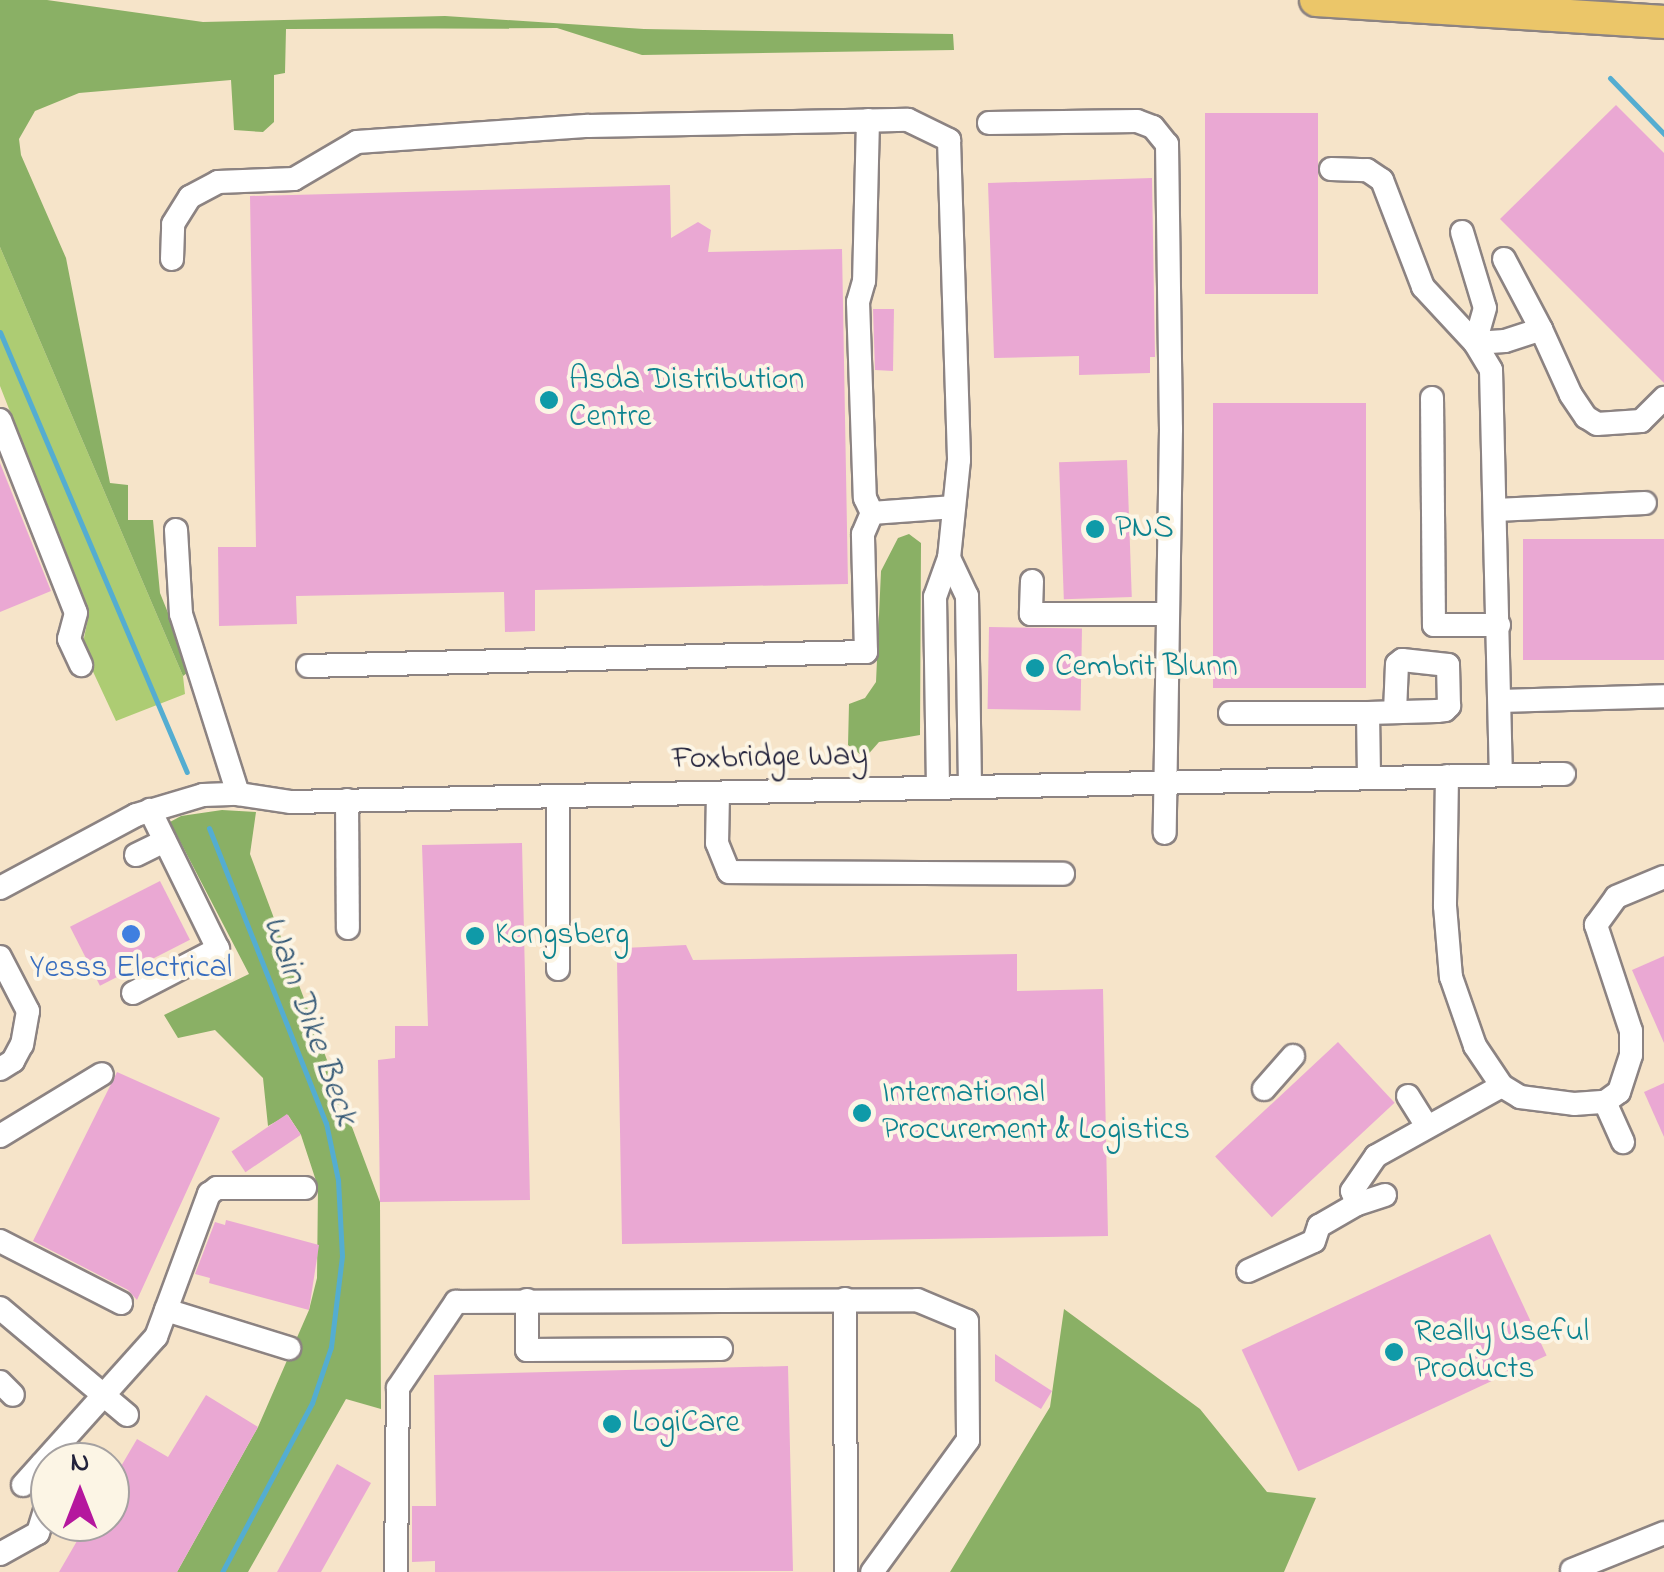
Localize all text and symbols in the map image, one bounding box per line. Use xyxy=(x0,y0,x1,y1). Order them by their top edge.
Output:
place label: Asda Distribution Centre xyxy=(569,363,804,438)
marker: Asda Distribution Centre xyxy=(538,389,560,411)
place label: PNS xyxy=(1115,510,1174,548)
marker: PNS xyxy=(1084,518,1106,540)
place label: Cembrit Blunn xyxy=(1055,649,1238,687)
marker: Cembrit Blunn xyxy=(1024,657,1046,679)
street label: Foxbridge Way xyxy=(672,738,868,780)
water label: Wain Dike Beck xyxy=(252,910,366,1132)
place label: Kongsberg xyxy=(495,917,629,955)
marker: Yesss Electrical xyxy=(120,923,142,945)
marker: Kongsberg xyxy=(464,925,486,947)
place label: Yesss Electrical xyxy=(30,950,232,988)
place label: International Procurement & Logistics xyxy=(882,1076,1190,1151)
marker: International Procurement & Logistics xyxy=(851,1102,873,1124)
place label: Really Useful Products xyxy=(1414,1315,1589,1390)
marker: Really Useful Products xyxy=(1383,1341,1405,1363)
place label: LogiCare xyxy=(632,1405,740,1443)
marker: LogiCare xyxy=(601,1413,623,1435)
north arrow xyxy=(30,1442,130,1542)
text: N xyxy=(71,1443,89,1484)

